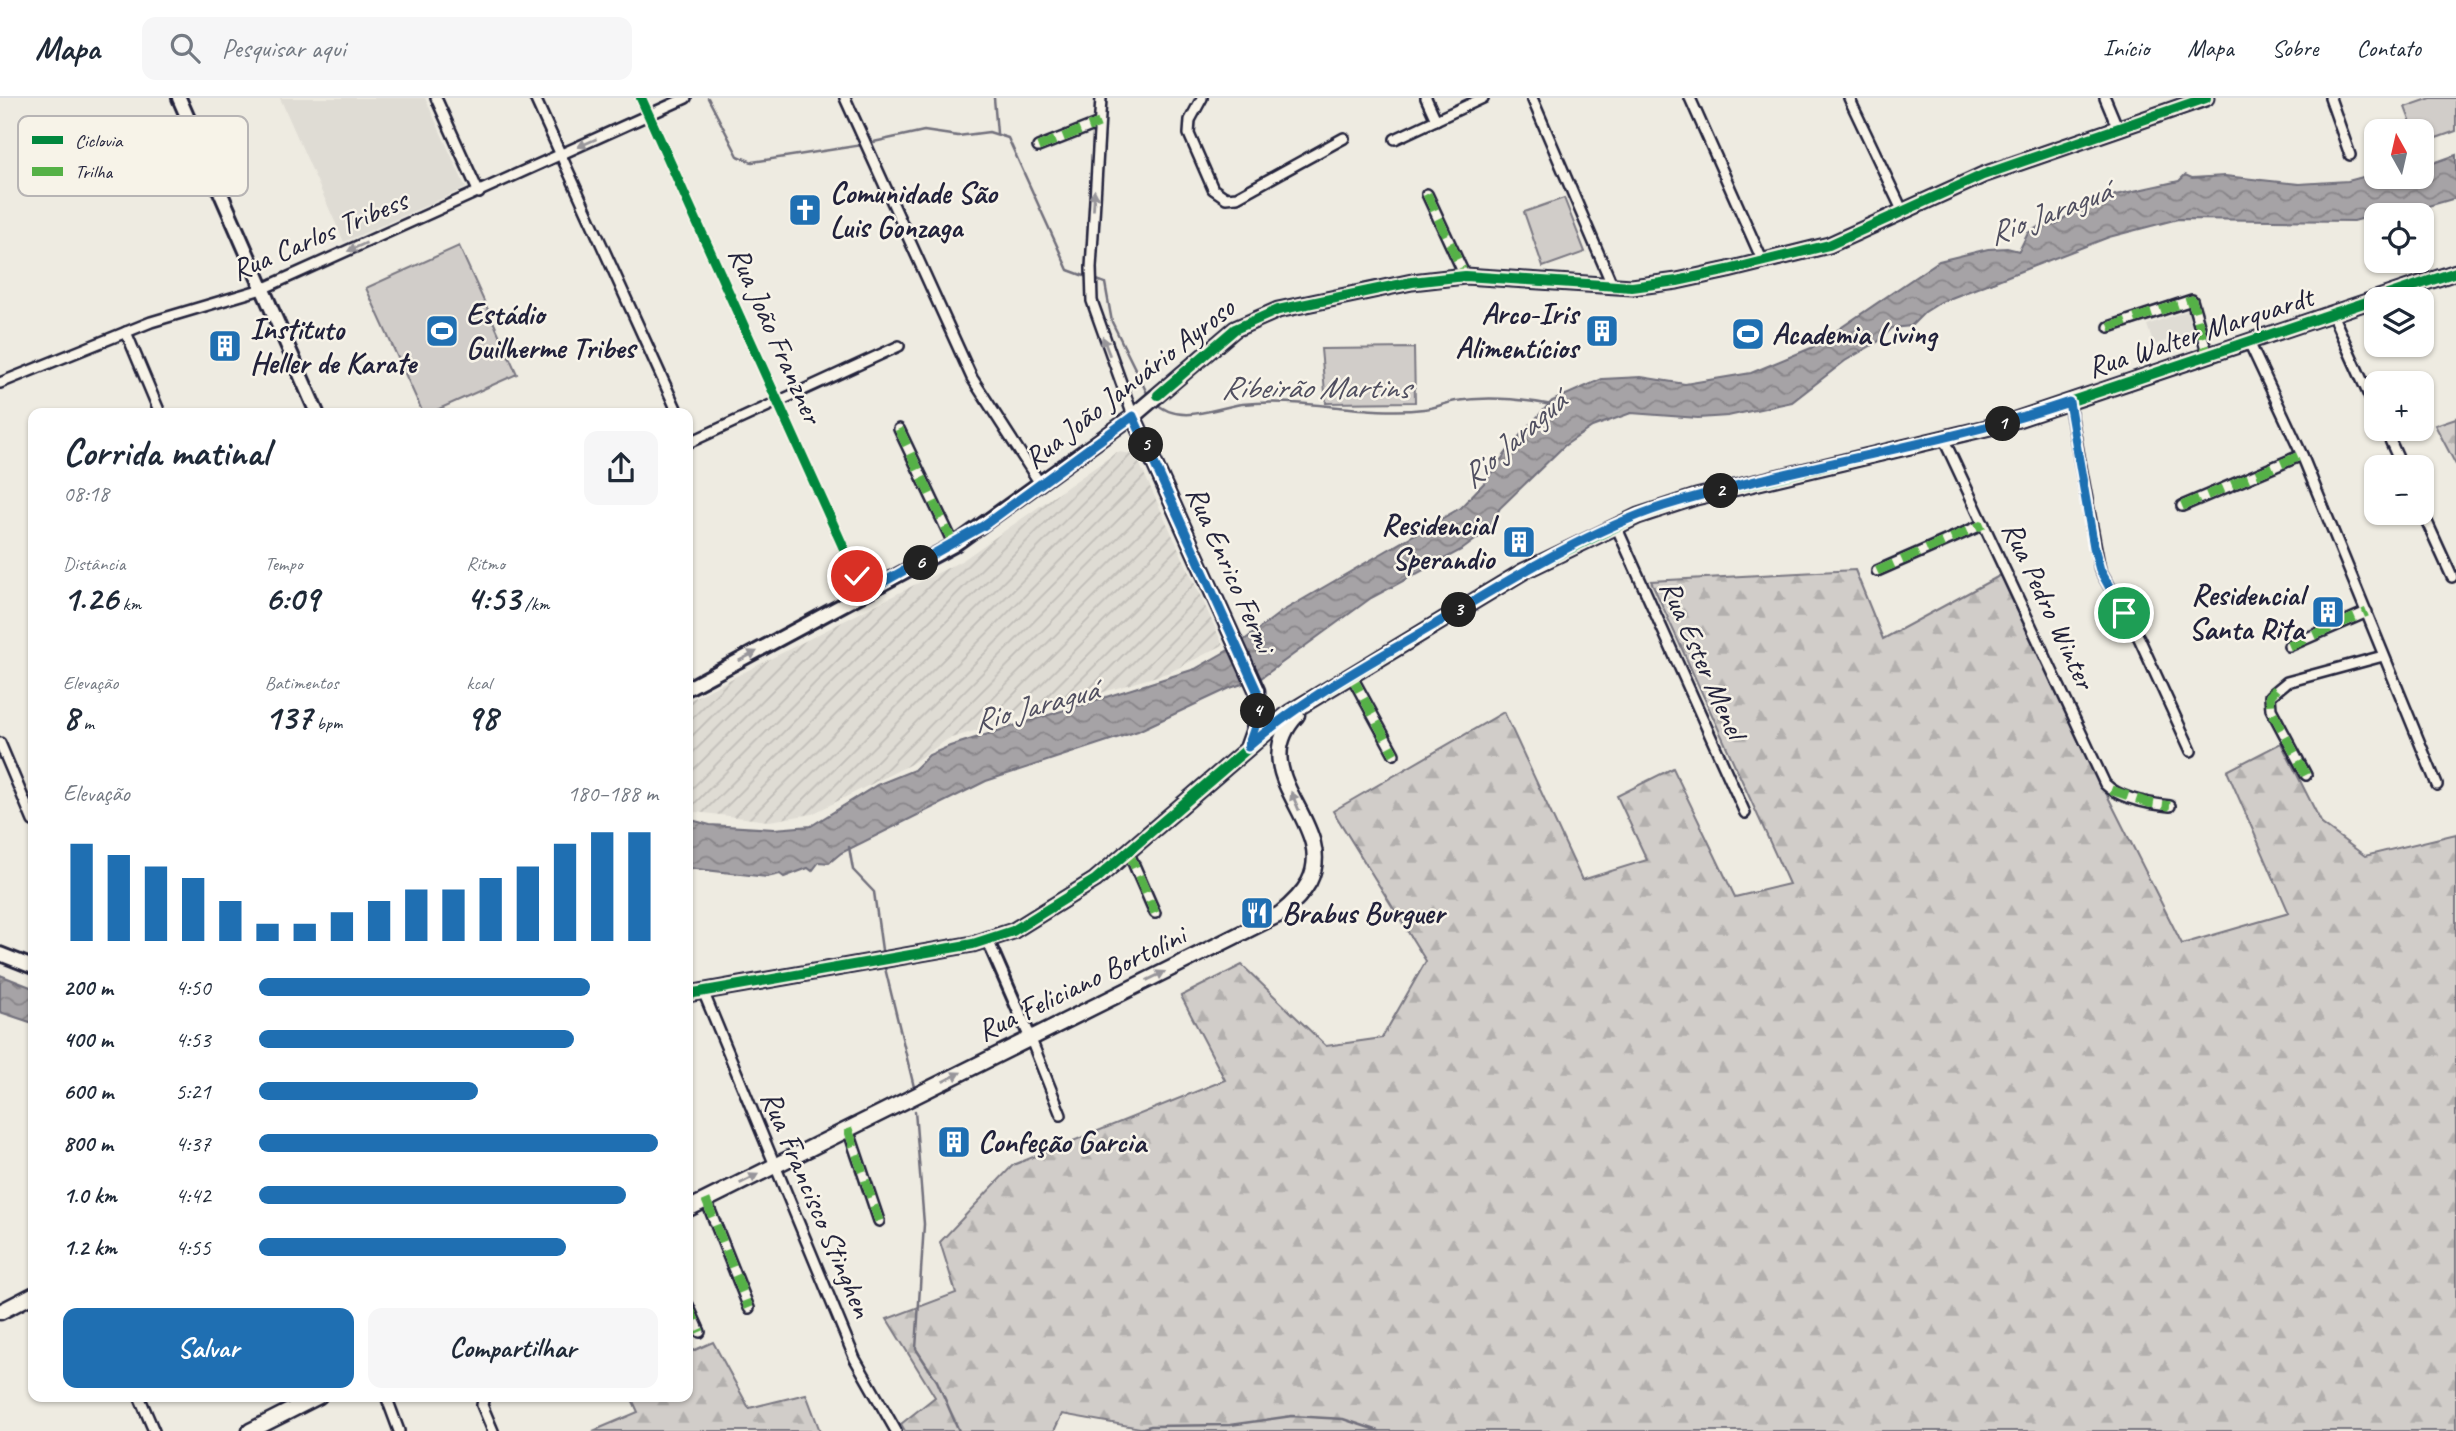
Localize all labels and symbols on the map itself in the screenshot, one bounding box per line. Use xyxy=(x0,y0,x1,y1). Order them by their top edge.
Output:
legend xyxy=(18,116,248,196)
north arrow xyxy=(2364,119,2434,189)
text: Ciclovia xyxy=(75,129,124,153)
one-way arrow xyxy=(577,137,597,149)
text: Trilha xyxy=(75,160,114,184)
water label: Rio Jaraguá xyxy=(1982,168,2123,254)
place label: Comunidade São Luis Gonzaga xyxy=(830,174,999,246)
street label: Rua Carlos Tribess xyxy=(225,180,415,289)
one-way arrow xyxy=(1089,188,1100,210)
church icon: Comunidade São Luis Gonzaga xyxy=(786,191,824,229)
one-way arrow xyxy=(347,241,367,253)
street label: Rua João Franzner xyxy=(720,241,833,431)
street label: Rua Walter Marquardt xyxy=(2082,277,2320,386)
street label: Rua João Januário Ayroso xyxy=(1016,288,1243,477)
place label: Estádio Guilherme Tribes xyxy=(466,295,638,367)
place label: Arco-Iris Alimentícios xyxy=(1456,295,1581,367)
place label: Instituto Heller de Karate xyxy=(250,310,418,382)
sports icon: Estádio Guilherme Tribes xyxy=(423,312,461,350)
building icon: Arco-Iris Alimentícios xyxy=(1583,312,1621,350)
sports icon: Academia Living xyxy=(1729,315,1767,353)
place label: Academia Living xyxy=(1772,315,1939,353)
building icon: Instituto Heller de Karate xyxy=(206,327,244,365)
one-way arrow xyxy=(1101,335,1112,356)
water label: Ribeirão Martins xyxy=(1221,367,1415,408)
water label: Rio Jaraguá xyxy=(1452,377,1580,497)
pin: 1 xyxy=(1986,406,2021,442)
pin: 5 xyxy=(1128,428,1164,462)
pin: 2 xyxy=(1704,474,1738,508)
street label: Rua Enrico Fermi xyxy=(1177,480,1286,661)
place label: Residencial Sperandio xyxy=(1381,506,1500,578)
street label: Rua Pedro Winter xyxy=(1994,515,2105,697)
building icon: Residencial Sperandio xyxy=(1500,523,1538,561)
pin xyxy=(827,546,887,606)
pin: 6 xyxy=(904,546,939,580)
street label: Rua Ester Menel xyxy=(1651,574,1757,748)
place label: Residencial Santa Rita xyxy=(2189,576,2310,648)
pin xyxy=(2094,583,2154,643)
pin: 3 xyxy=(1442,592,1476,628)
building icon: Residencial Santa Rita xyxy=(2309,593,2347,631)
one-way arrow xyxy=(738,650,758,661)
water label: Rio Jaraguá xyxy=(968,667,1109,742)
pin: 4 xyxy=(1240,694,1276,728)
one-way arrow xyxy=(1289,791,1300,812)
restaurant icon: Brabus Burguer xyxy=(1238,894,1276,932)
place label: Brabus Burguer xyxy=(1282,894,1448,932)
street label: Rua Feliciano Bortolini xyxy=(971,915,1194,1050)
one-way arrow xyxy=(1146,971,1166,982)
one-way arrow xyxy=(942,1071,962,1082)
street label: Rua Francisco Stinghen xyxy=(752,1085,882,1324)
building icon: Confeção Garcia xyxy=(935,1123,973,1161)
place label: Confeção Garcia xyxy=(978,1123,1148,1161)
one-way arrow xyxy=(739,1173,759,1184)

